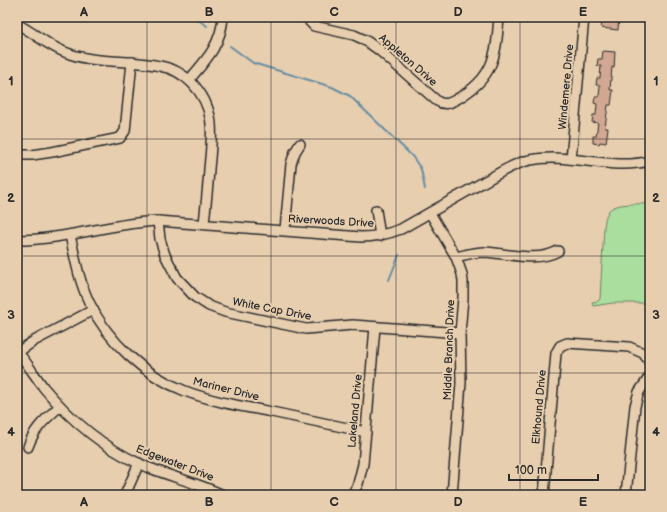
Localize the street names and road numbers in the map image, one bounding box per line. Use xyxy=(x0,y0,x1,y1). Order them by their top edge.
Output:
street label: Appleton Drive xyxy=(376,31,440,89)
street label: Windemere Drive xyxy=(556,43,576,130)
street label: Riverwoods Drive xyxy=(288,212,375,230)
street label: White Cap Drive xyxy=(231,295,313,323)
street label: Middle Branch Drive xyxy=(441,299,457,401)
street label: Elkhound Drive xyxy=(529,369,549,445)
street label: Lakeland Drive xyxy=(345,373,365,448)
street label: Mariner Drive xyxy=(192,374,261,404)
street label: Edgewater Drive xyxy=(134,442,216,484)

